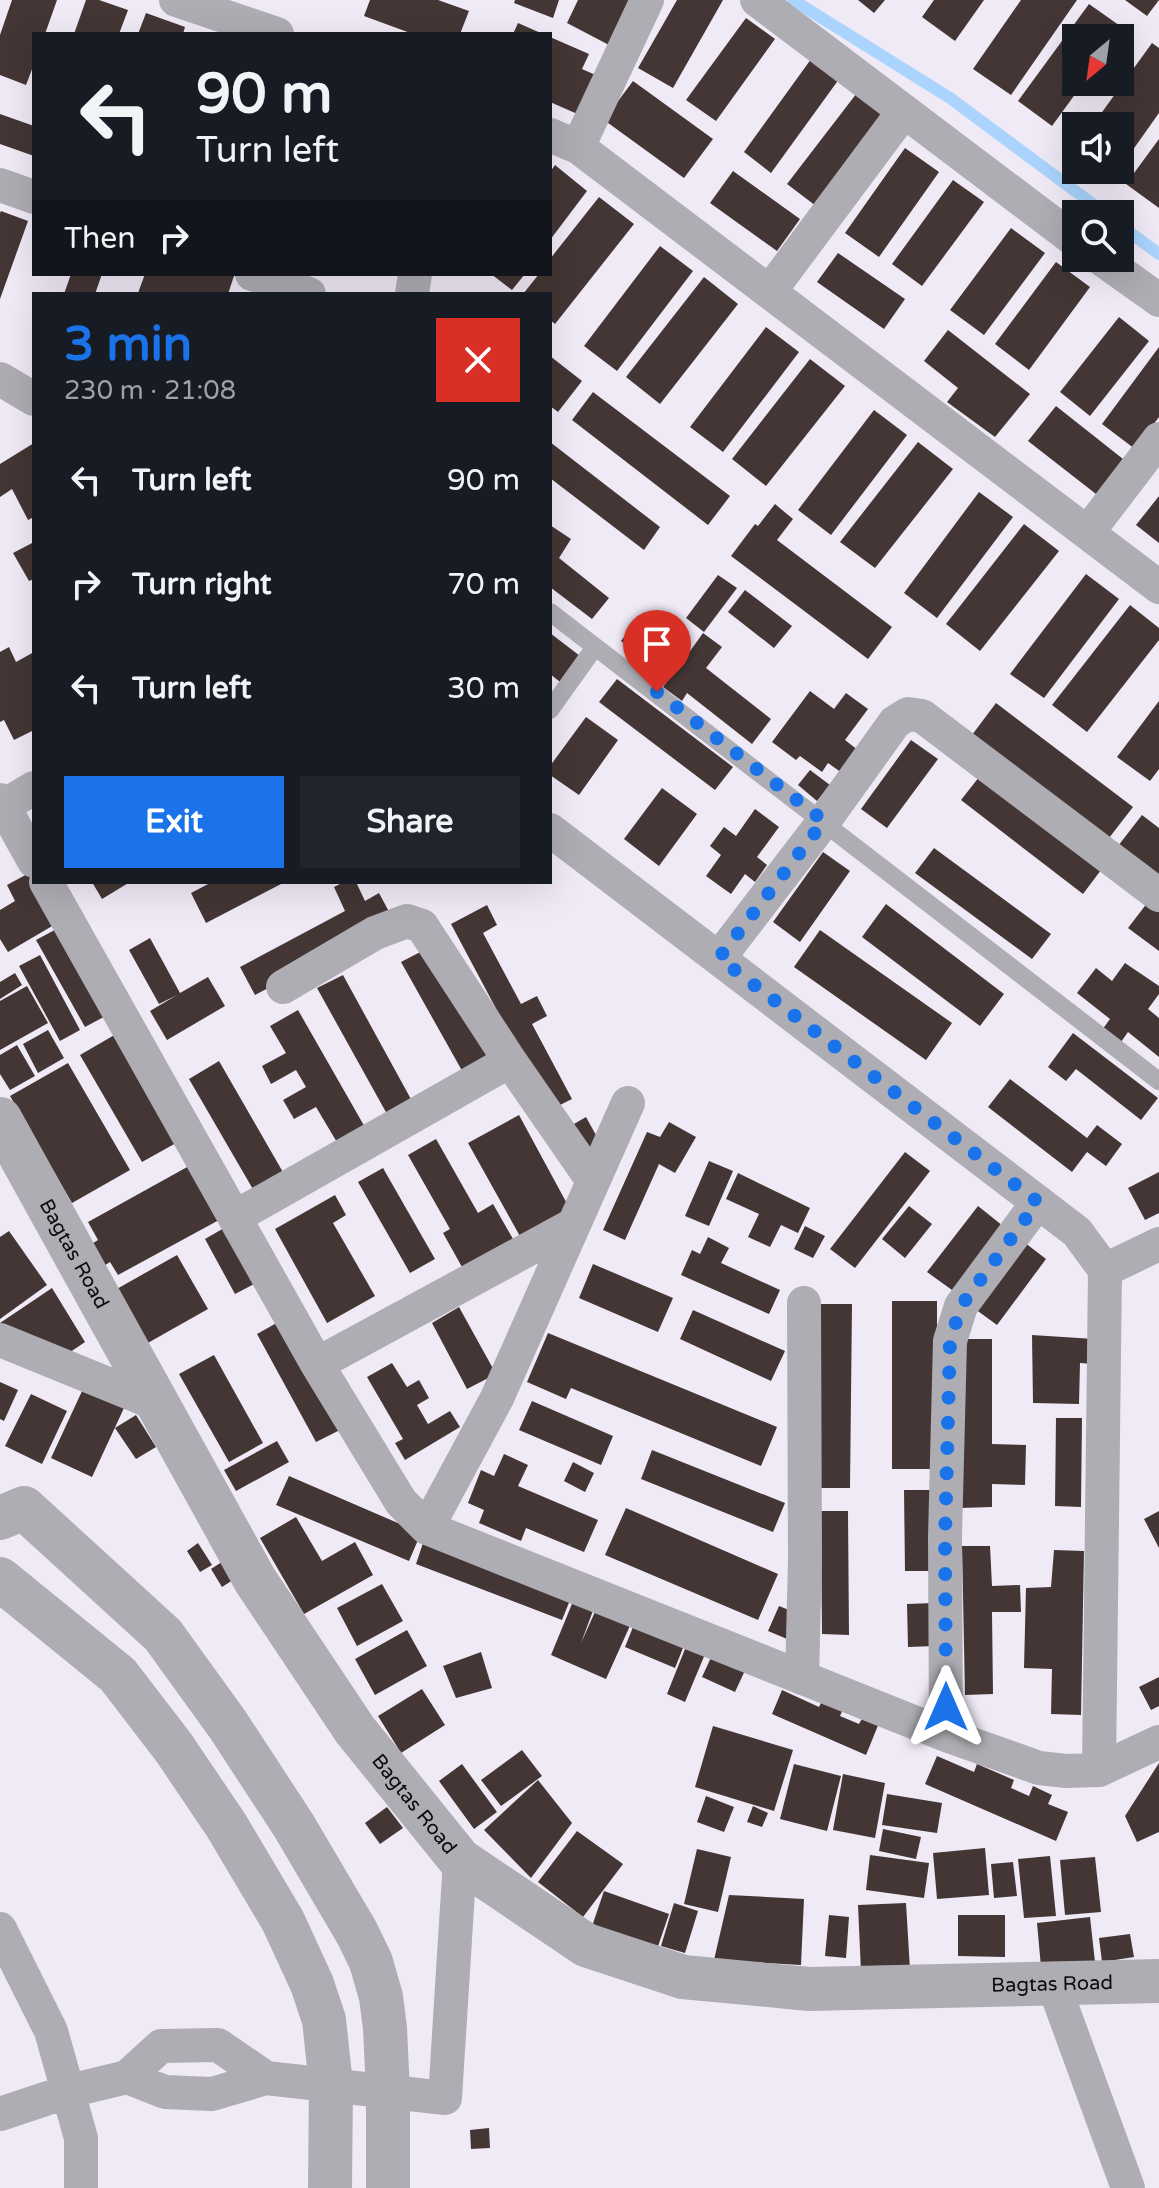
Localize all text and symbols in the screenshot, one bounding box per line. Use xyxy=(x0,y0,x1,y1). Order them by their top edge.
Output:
north arrow xyxy=(1062,24,1134,96)
map controls xyxy=(1062,24,1134,272)
text: 90 m xyxy=(196,61,332,128)
icon: left xyxy=(64,64,168,168)
button: sound xyxy=(1062,112,1134,184)
text: Turn left xyxy=(196,129,339,172)
button: search xyxy=(1062,200,1134,272)
icon: right xyxy=(152,216,196,260)
text: Then xyxy=(64,220,136,257)
text: 3 min xyxy=(64,316,192,374)
button: close xyxy=(436,318,520,402)
text: 230 m · 21:08 xyxy=(64,375,236,406)
icon: left xyxy=(64,458,108,502)
text: Turn left xyxy=(132,462,251,499)
text: 90 m xyxy=(447,462,520,499)
icon: right xyxy=(64,562,108,606)
text: Turn right xyxy=(132,566,272,603)
text: 70 m xyxy=(447,566,520,603)
pin xyxy=(623,610,691,692)
icon: arrive xyxy=(635,622,679,666)
icon: left xyxy=(64,666,108,710)
text: Turn left xyxy=(132,670,251,707)
text: 30 m xyxy=(447,670,520,707)
button: Exit xyxy=(64,776,284,868)
button: Share xyxy=(300,776,520,868)
street label: Bagtas Road xyxy=(34,1195,114,1313)
position arrow xyxy=(904,1665,988,1749)
street label: Bagtas Road xyxy=(366,1750,461,1859)
street label: Bagtas Road xyxy=(991,1971,1113,1998)

